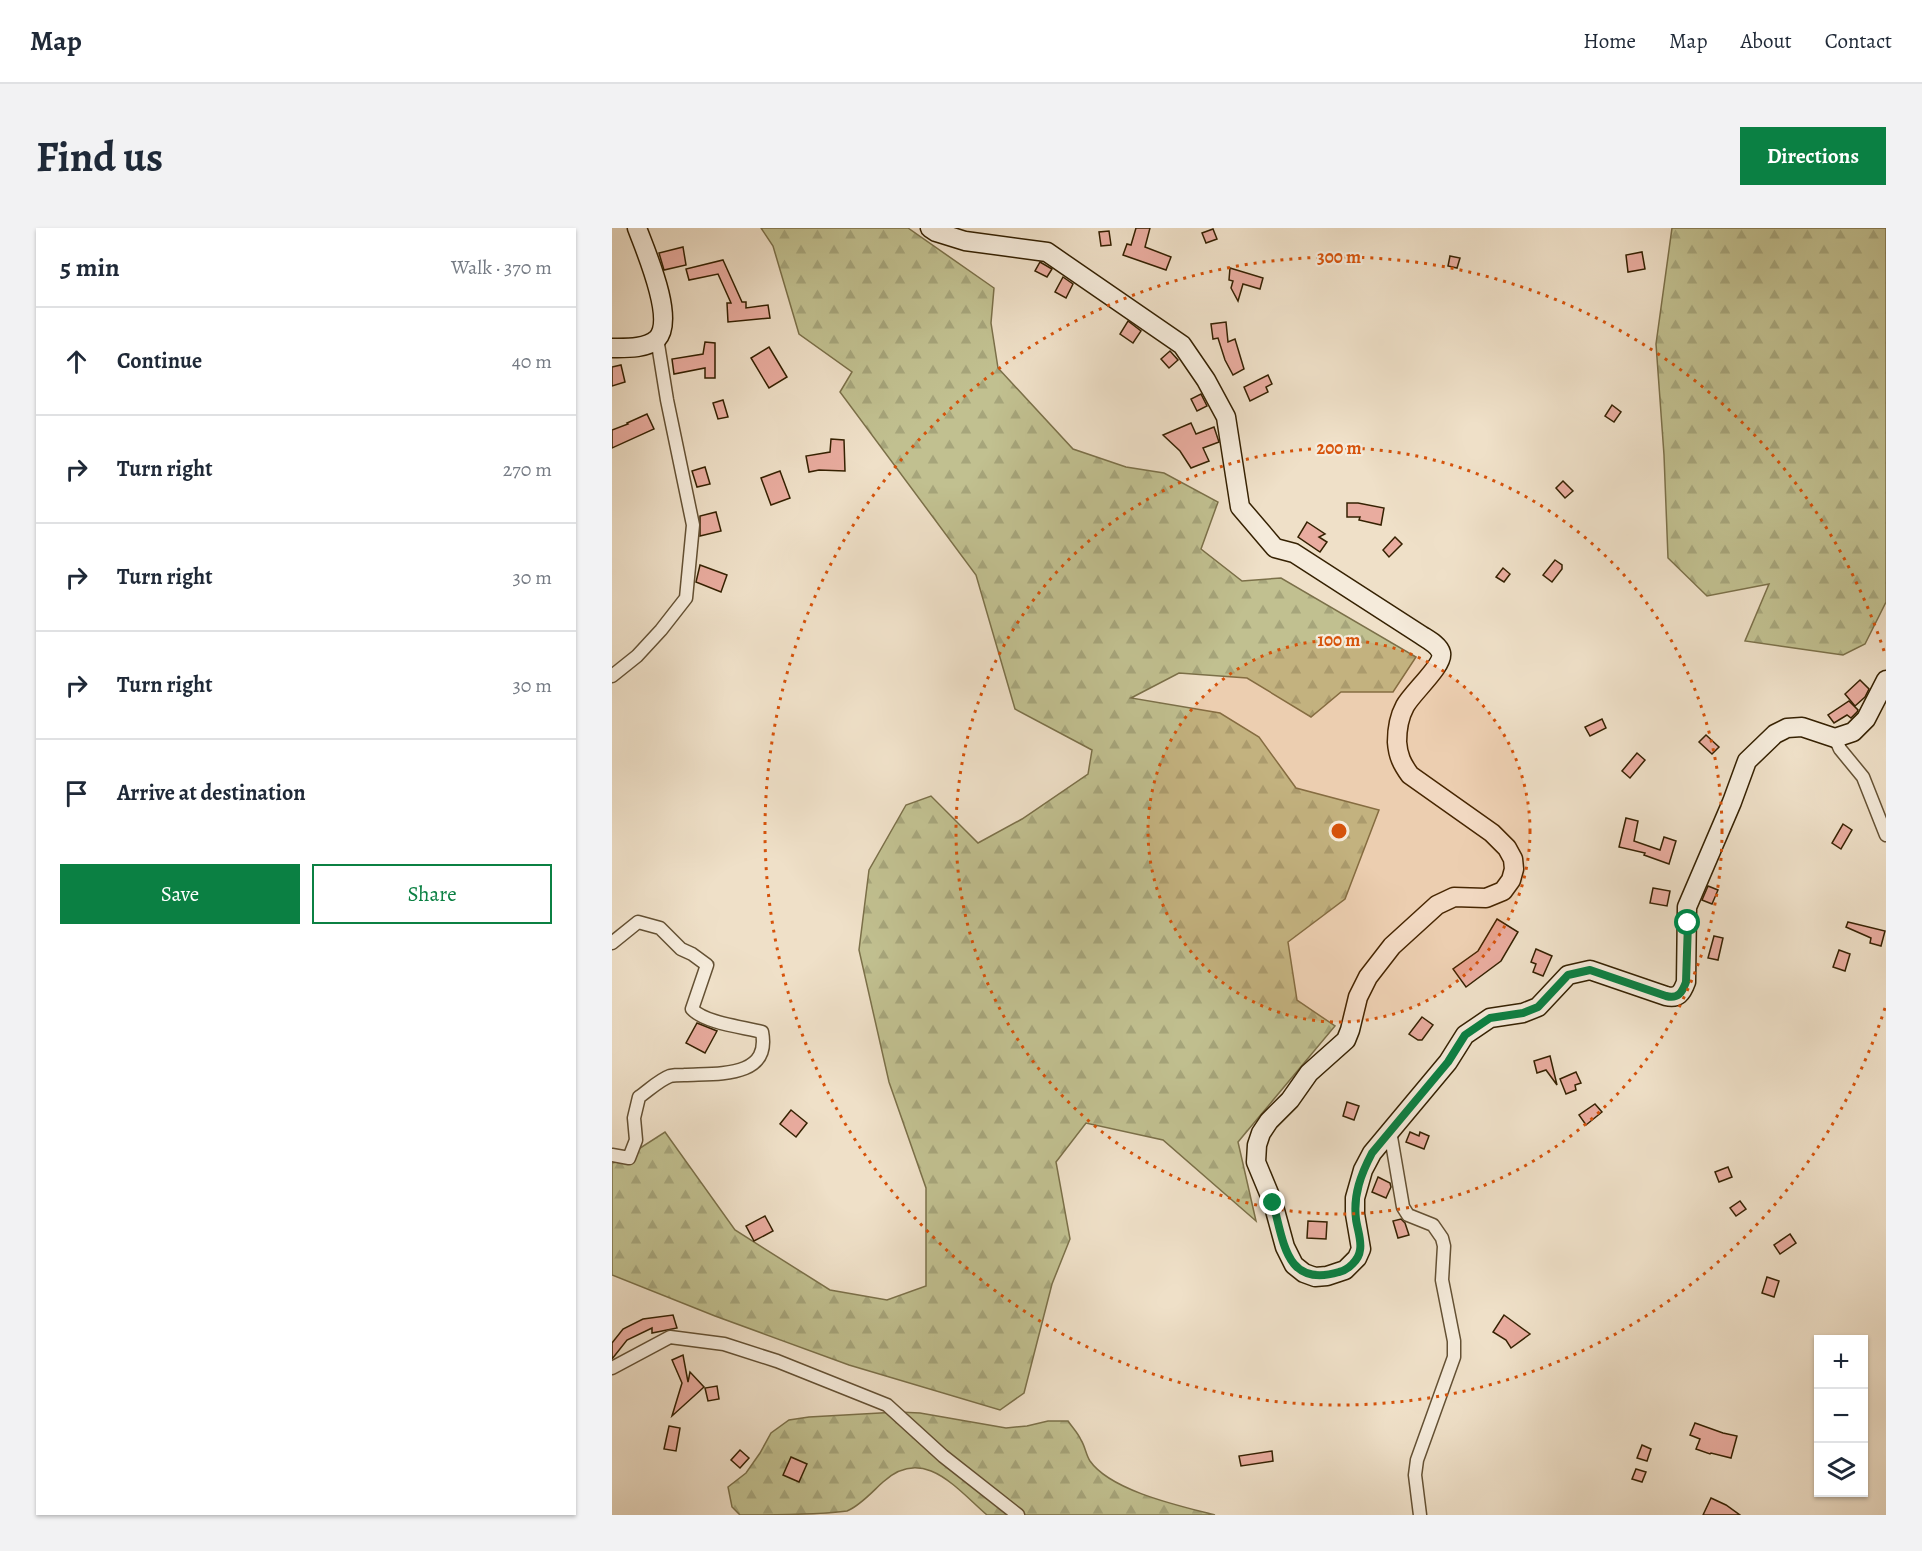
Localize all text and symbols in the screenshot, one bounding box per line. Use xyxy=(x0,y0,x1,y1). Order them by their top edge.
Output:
text: Map xyxy=(30,22,82,60)
text: Home xyxy=(1583,27,1636,55)
text: Map xyxy=(1669,27,1707,55)
text: About xyxy=(1740,27,1792,55)
text: Contact xyxy=(1825,27,1892,55)
button: Directions xyxy=(1740,127,1886,185)
text: Find us xyxy=(36,128,163,185)
text: 300 m xyxy=(1317,245,1361,269)
text: 5 min xyxy=(60,250,120,285)
text: Walk · 370 m xyxy=(451,254,552,281)
icon: ahead xyxy=(60,345,93,378)
text: Continue xyxy=(117,346,202,376)
text: 40 m xyxy=(512,348,552,375)
text: 200 m xyxy=(1316,436,1362,460)
icon: right xyxy=(60,453,93,486)
text: Turn right xyxy=(117,454,213,484)
text: 270 m xyxy=(503,456,552,483)
icon: right xyxy=(60,561,93,594)
text: Turn right xyxy=(117,562,213,592)
text: 30 m xyxy=(512,564,552,591)
text: 100 m xyxy=(1318,628,1360,652)
icon: right xyxy=(60,669,93,702)
text: Turn right xyxy=(117,670,213,700)
text: 30 m xyxy=(512,672,552,699)
icon: arrive xyxy=(60,777,93,810)
text: Arrive at destination xyxy=(117,778,306,808)
centre of rings xyxy=(1329,821,1349,841)
button: Save xyxy=(60,864,300,924)
button: Share xyxy=(312,864,552,924)
route start xyxy=(1674,909,1700,935)
route end xyxy=(1259,1189,1285,1215)
map controls xyxy=(1814,1335,1868,1497)
button: + xyxy=(1814,1335,1868,1389)
button: − xyxy=(1814,1389,1868,1443)
button: layers xyxy=(1814,1443,1868,1497)

